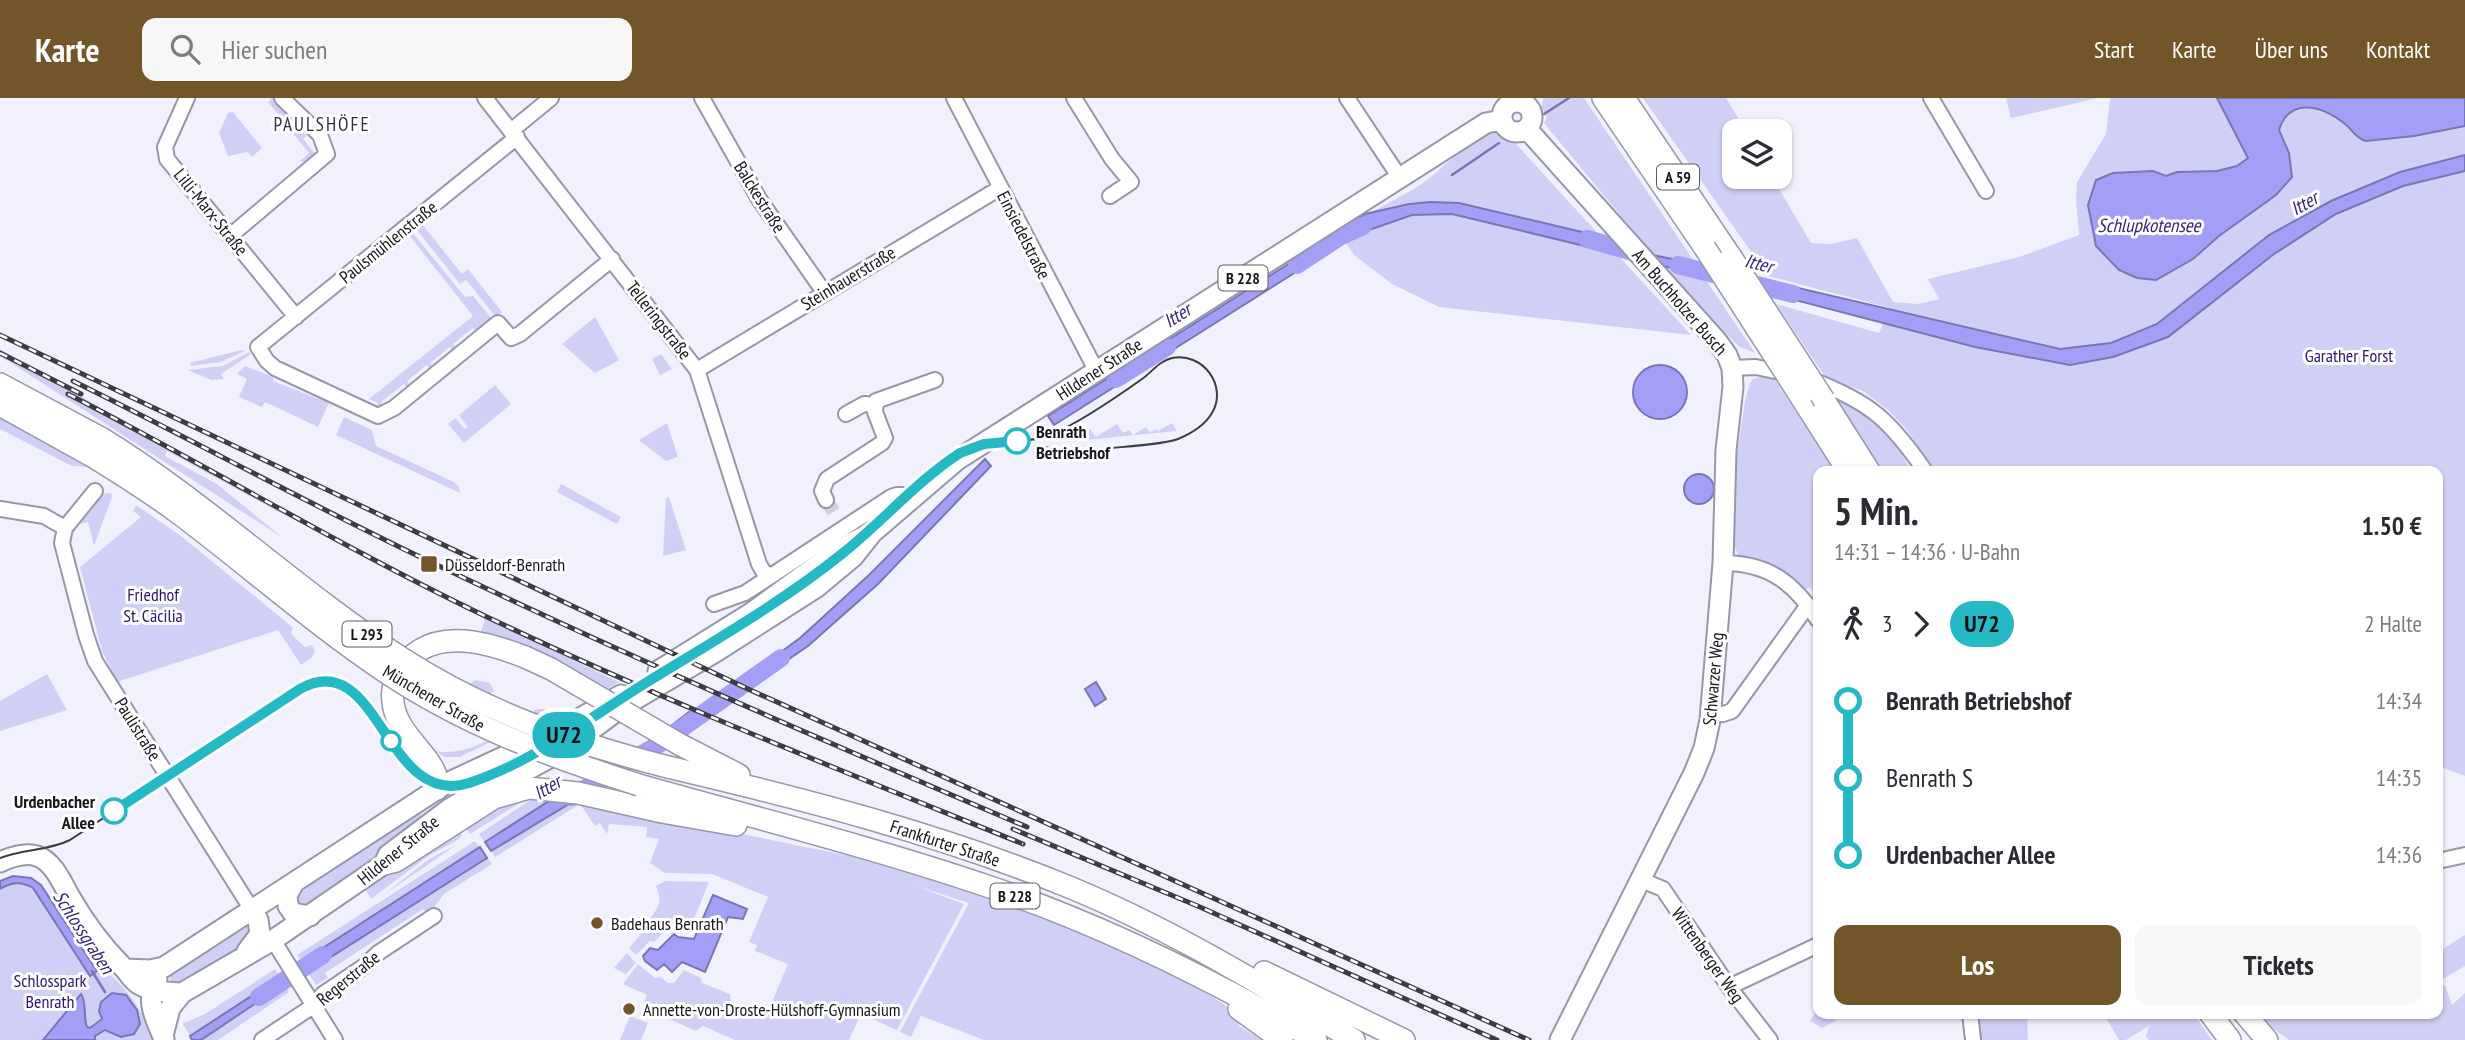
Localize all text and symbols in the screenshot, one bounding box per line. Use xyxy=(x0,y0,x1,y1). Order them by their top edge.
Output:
search box xyxy=(142,18,632,81)
text: Karte xyxy=(35,28,100,71)
icon: search xyxy=(166,30,204,68)
text: Hier suchen xyxy=(222,33,327,66)
text: Start xyxy=(2094,34,2134,65)
text: Karte xyxy=(2172,34,2217,65)
text: Über uns xyxy=(2255,34,2328,65)
text: Kontakt xyxy=(2366,34,2430,65)
district label: PAULSHÖFE xyxy=(273,112,371,136)
map controls xyxy=(1722,119,1792,189)
button: layers xyxy=(1722,119,1792,189)
street label: Balckestraße xyxy=(729,157,791,237)
street label: Lilli-Marx-Straße xyxy=(169,164,253,260)
road number: A 59 xyxy=(1657,164,1699,190)
water label: Itter xyxy=(2286,184,2324,220)
street label: Einsiedelstraße xyxy=(992,187,1056,283)
street label: Paulsmühlenstraße xyxy=(334,196,442,288)
water label: Schlupkotensee xyxy=(2098,213,2202,237)
street label: Steinhauerstraße xyxy=(796,241,900,315)
street label: Am Buchholzer Busch xyxy=(1627,244,1733,360)
water label: Itter xyxy=(1743,248,1778,279)
road number: B 228 xyxy=(1218,266,1268,290)
street label: Telleringstraße xyxy=(621,276,697,364)
water label: Itter xyxy=(1159,296,1198,333)
street label: Hildener Straße xyxy=(1052,333,1146,405)
park label: Garather Forst xyxy=(2305,344,2393,367)
place label: Benrath Betriebshof xyxy=(1036,420,1111,464)
marker: Benrath Betriebshof xyxy=(1004,428,1030,454)
text: 5 Min. xyxy=(1834,486,1919,535)
text: 1.50 € xyxy=(2361,509,2422,542)
text: 14:31 – 14:36 · U-Bahn xyxy=(1834,537,2020,566)
place label: Düsseldorf-Benrath xyxy=(445,553,565,576)
marker: Düsseldorf-Benrath xyxy=(419,554,439,574)
park label: Friedhof St. Cäcilia xyxy=(123,583,183,627)
icon: walk xyxy=(1834,605,1872,643)
icon: forward xyxy=(1902,605,1940,643)
text: U72 xyxy=(1964,608,2000,639)
text: 3 xyxy=(1882,609,1892,638)
text: 2 Halte xyxy=(2364,609,2422,638)
road number: L 293 xyxy=(342,622,392,646)
street label: Schwarzer Weg xyxy=(1697,631,1729,727)
street label: Münchener Straße xyxy=(379,660,489,736)
text: Benrath Betriebshof xyxy=(1886,684,2071,717)
text: 14:34 xyxy=(2376,686,2422,715)
street label: Paulistraße xyxy=(110,693,166,765)
line badge: U72 xyxy=(524,712,604,758)
text: U72 xyxy=(546,719,582,750)
unlabelled marker xyxy=(381,731,401,751)
text: Benrath S xyxy=(1886,761,1973,794)
text: 14:35 xyxy=(2376,763,2422,792)
water label: Itter xyxy=(529,768,567,804)
place label: Urdenbacher Allee xyxy=(14,790,96,834)
marker: Urdenbacher Allee xyxy=(101,798,127,824)
street label: Hildener Straße xyxy=(353,810,443,890)
street label: Frankfurter Straße xyxy=(887,814,1003,872)
text: Urdenbacher Allee xyxy=(1886,838,2056,871)
text: 14:36 xyxy=(2376,840,2422,869)
road number: B 228 xyxy=(990,884,1040,908)
water label: Schlossgraben xyxy=(48,886,121,979)
street label: Wittenberger Weg xyxy=(1667,903,1749,1007)
place label: Badehaus Benrath xyxy=(611,912,724,935)
marker: Badehaus Benrath xyxy=(589,915,605,931)
button: Los xyxy=(1834,925,2121,1005)
button: Tickets xyxy=(2135,925,2422,1005)
street label: Regerstraße xyxy=(312,946,384,1010)
park label: Schlosspark Benrath xyxy=(13,969,87,1013)
place label: Annette-von-Droste-Hülshoff-Gymnasium xyxy=(643,998,901,1021)
marker: Annette-von-Droste-Hülshoff-Gymnasium xyxy=(621,1001,637,1017)

